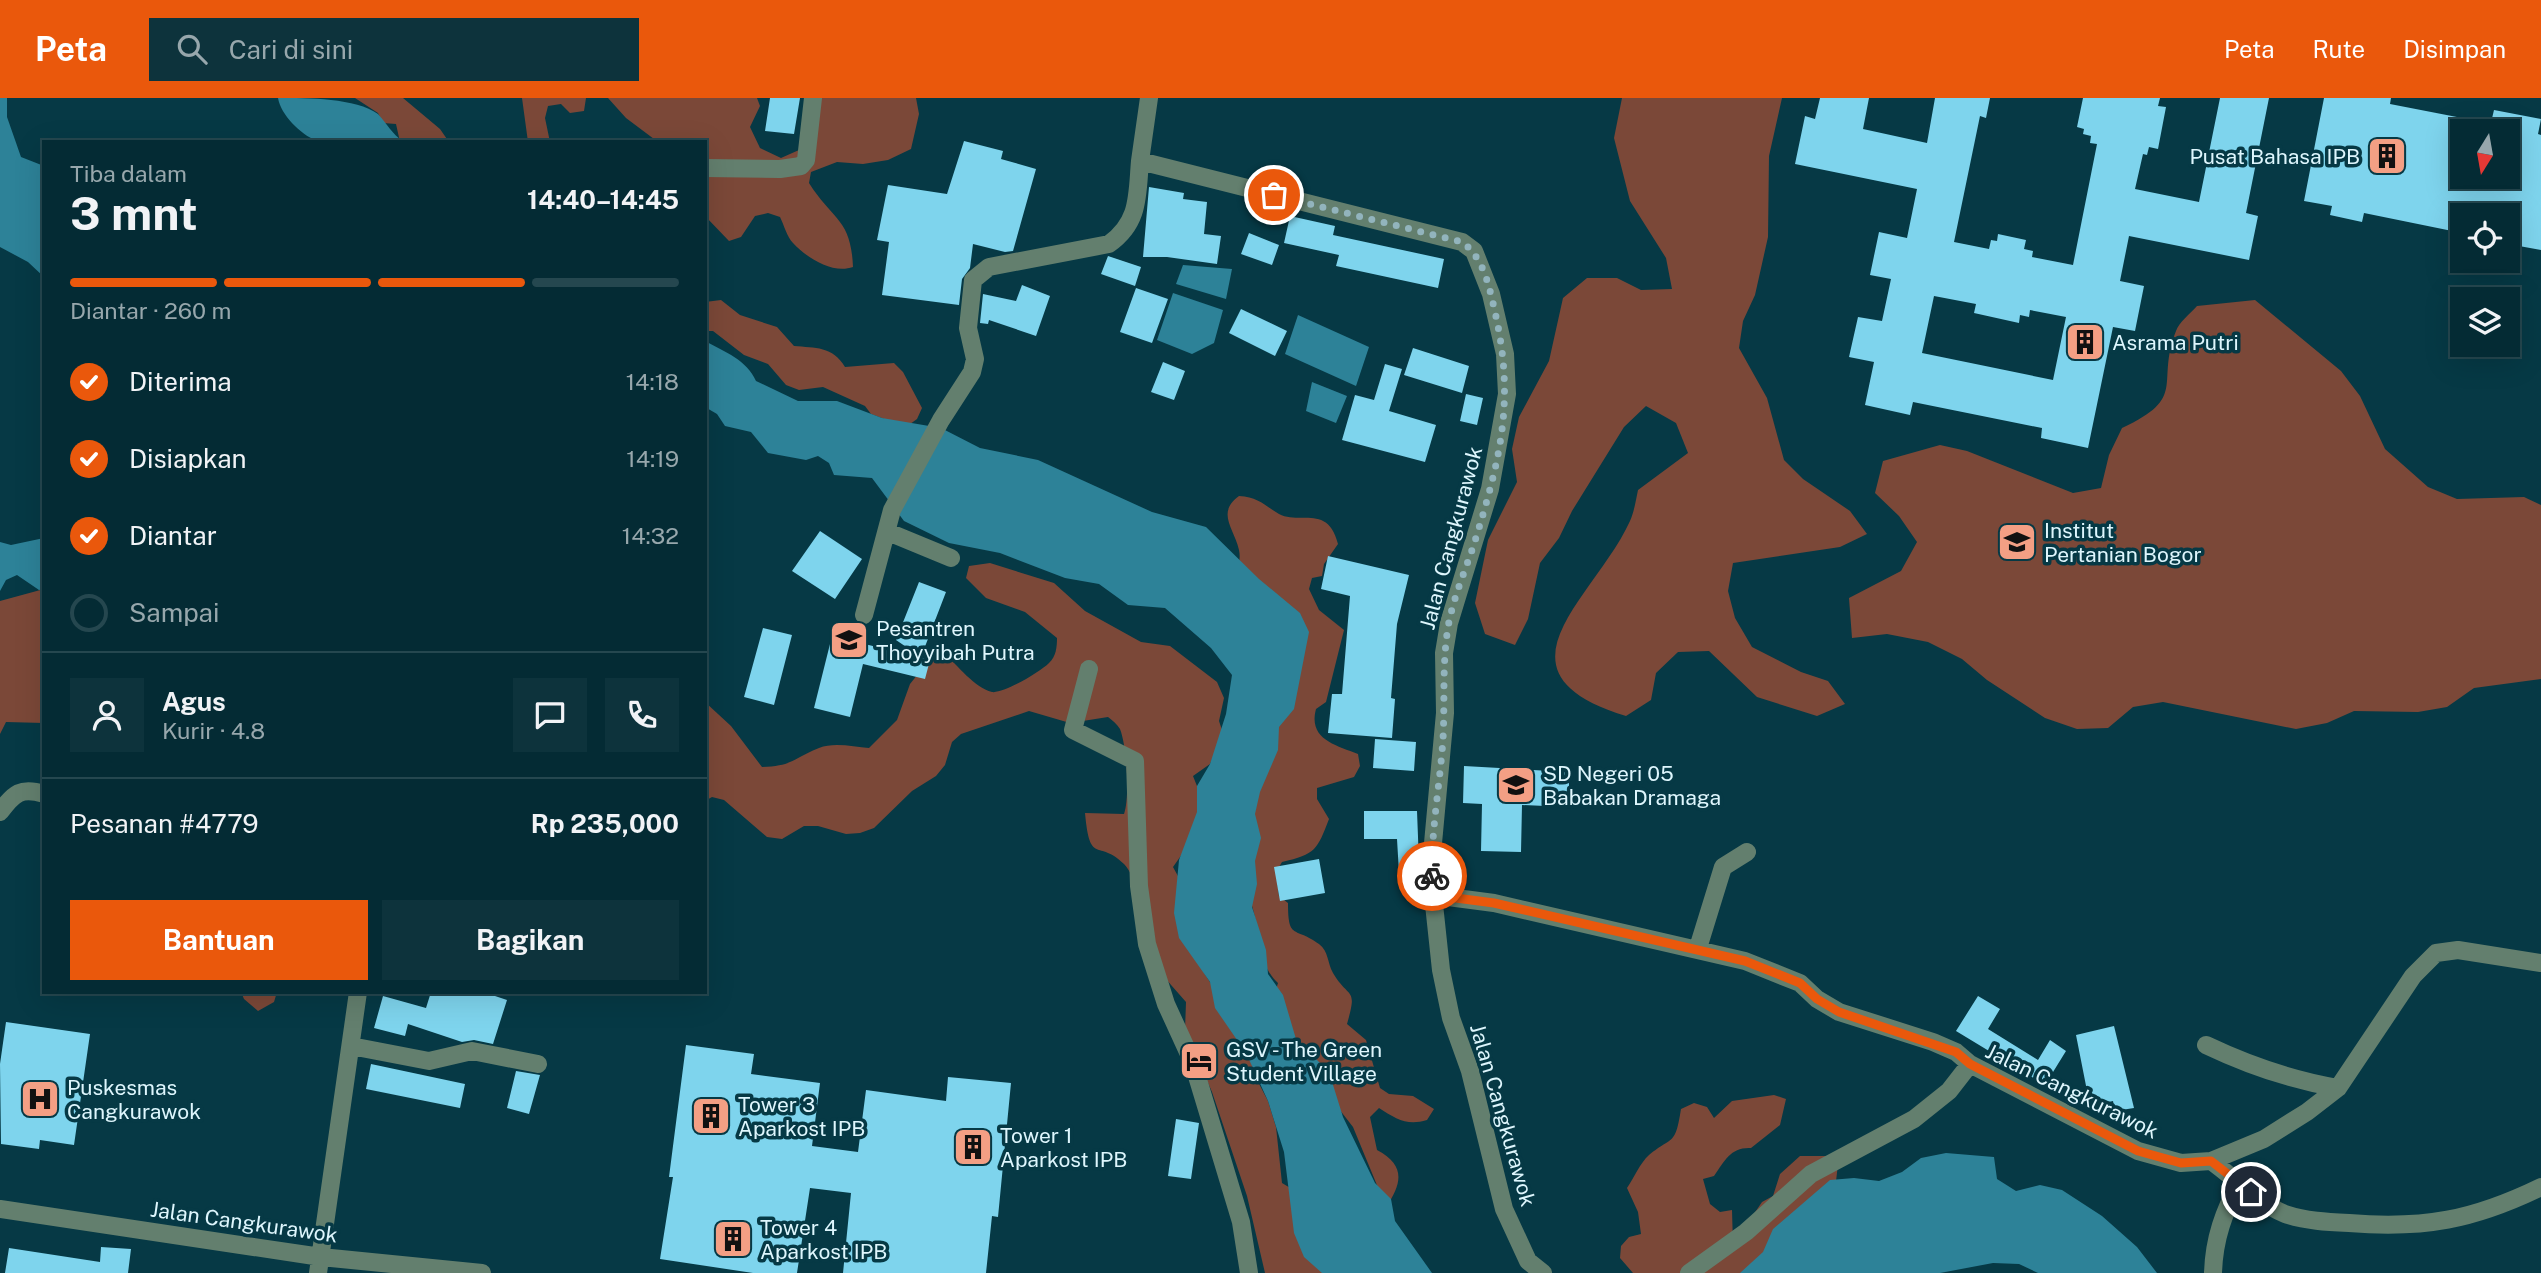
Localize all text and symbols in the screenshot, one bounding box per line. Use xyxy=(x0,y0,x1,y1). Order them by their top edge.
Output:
search box xyxy=(149,18,639,81)
text: Peta xyxy=(35,30,107,68)
icon: search xyxy=(173,30,211,68)
text: Cari di sini xyxy=(229,34,353,65)
text: Peta xyxy=(2224,35,2275,63)
text: Rute xyxy=(2313,35,2365,63)
text: Disimpan xyxy=(2403,35,2506,63)
north arrow xyxy=(2450,119,2520,189)
map controls xyxy=(2450,119,2520,357)
building icon: Pusat Bahasa IPB xyxy=(2366,135,2408,177)
place label: Pusat Bahasa IPB xyxy=(2189,144,2360,169)
text: Tiba dalam xyxy=(70,160,187,187)
pin xyxy=(1244,165,1304,225)
icon: bag xyxy=(1255,176,1293,214)
text: 14:40–14:45 xyxy=(527,184,679,215)
text: 3 mnt xyxy=(70,186,198,240)
button: locate xyxy=(2450,203,2520,273)
button: layers xyxy=(2450,287,2520,357)
text: Diantar · 260 m xyxy=(70,297,231,324)
building icon: Asrama Putri xyxy=(2064,321,2106,363)
place label: Asrama Putri xyxy=(2112,330,2239,355)
icon: check xyxy=(70,363,108,401)
text: Diterima xyxy=(129,366,232,397)
text: 14:18 xyxy=(626,368,679,395)
icon: check xyxy=(70,440,108,478)
text: Disiapkan xyxy=(129,443,247,474)
street label: Jalan Cangkurawok xyxy=(1414,443,1488,632)
text: 14:19 xyxy=(626,445,679,472)
icon: check xyxy=(70,517,108,555)
place label: Institut Pertanian Bogor xyxy=(2044,518,2202,567)
text: Diantar xyxy=(129,520,217,551)
school or university icon: Institut Pertanian Bogor xyxy=(1996,521,2038,563)
text: 14:32 xyxy=(622,522,679,549)
text: Sampai xyxy=(129,597,219,628)
place label: Pesantren Thoyyibah Putra xyxy=(876,616,1035,665)
school or university icon: Pesantren Thoyyibah Putra xyxy=(828,619,870,661)
button: person xyxy=(70,678,144,752)
button: chat xyxy=(513,678,587,752)
button: phone xyxy=(605,678,679,752)
text: Agus xyxy=(162,686,226,717)
text: Kurir · 4.8 xyxy=(162,717,265,744)
place label: SD Negeri 05 Babakan Dramaga xyxy=(1543,761,1721,810)
school or university icon: SD Negeri 05 Babakan Dramaga xyxy=(1495,764,1537,806)
text: Pesanan #4779 xyxy=(70,808,259,839)
text: Rp 235,000 xyxy=(531,808,679,839)
courier xyxy=(1397,841,1467,911)
icon: bike xyxy=(1413,857,1451,895)
button: Bantuan xyxy=(70,900,368,980)
button: Bagikan xyxy=(382,900,679,980)
street label: Jalan Cangkurawok xyxy=(1465,1021,1541,1209)
place label: GSV - The Green Student Village xyxy=(1226,1037,1382,1086)
street label: Jalan Cangkurawok xyxy=(1982,1038,2162,1144)
hotel icon: GSV - The Green Student Village xyxy=(1178,1040,1220,1082)
place label: Puskesmas Cangkurawok xyxy=(67,1075,201,1124)
hospital icon: Puskesmas Cangkurawok xyxy=(19,1078,61,1120)
place label: Tower 3 Aparkost IPB xyxy=(738,1092,865,1141)
building icon: Tower 3 Aparkost IPB xyxy=(690,1095,732,1137)
place label: Tower 1 Aparkost IPB xyxy=(1000,1123,1127,1172)
building icon: Tower 1 Aparkost IPB xyxy=(952,1126,994,1168)
pin xyxy=(2221,1162,2281,1222)
icon: home xyxy=(2232,1173,2270,1211)
street label: Jalan Cangkurawok xyxy=(149,1196,339,1248)
place label: Tower 4 Aparkost IPB xyxy=(760,1215,887,1264)
building icon: Tower 4 Aparkost IPB xyxy=(712,1218,754,1260)

